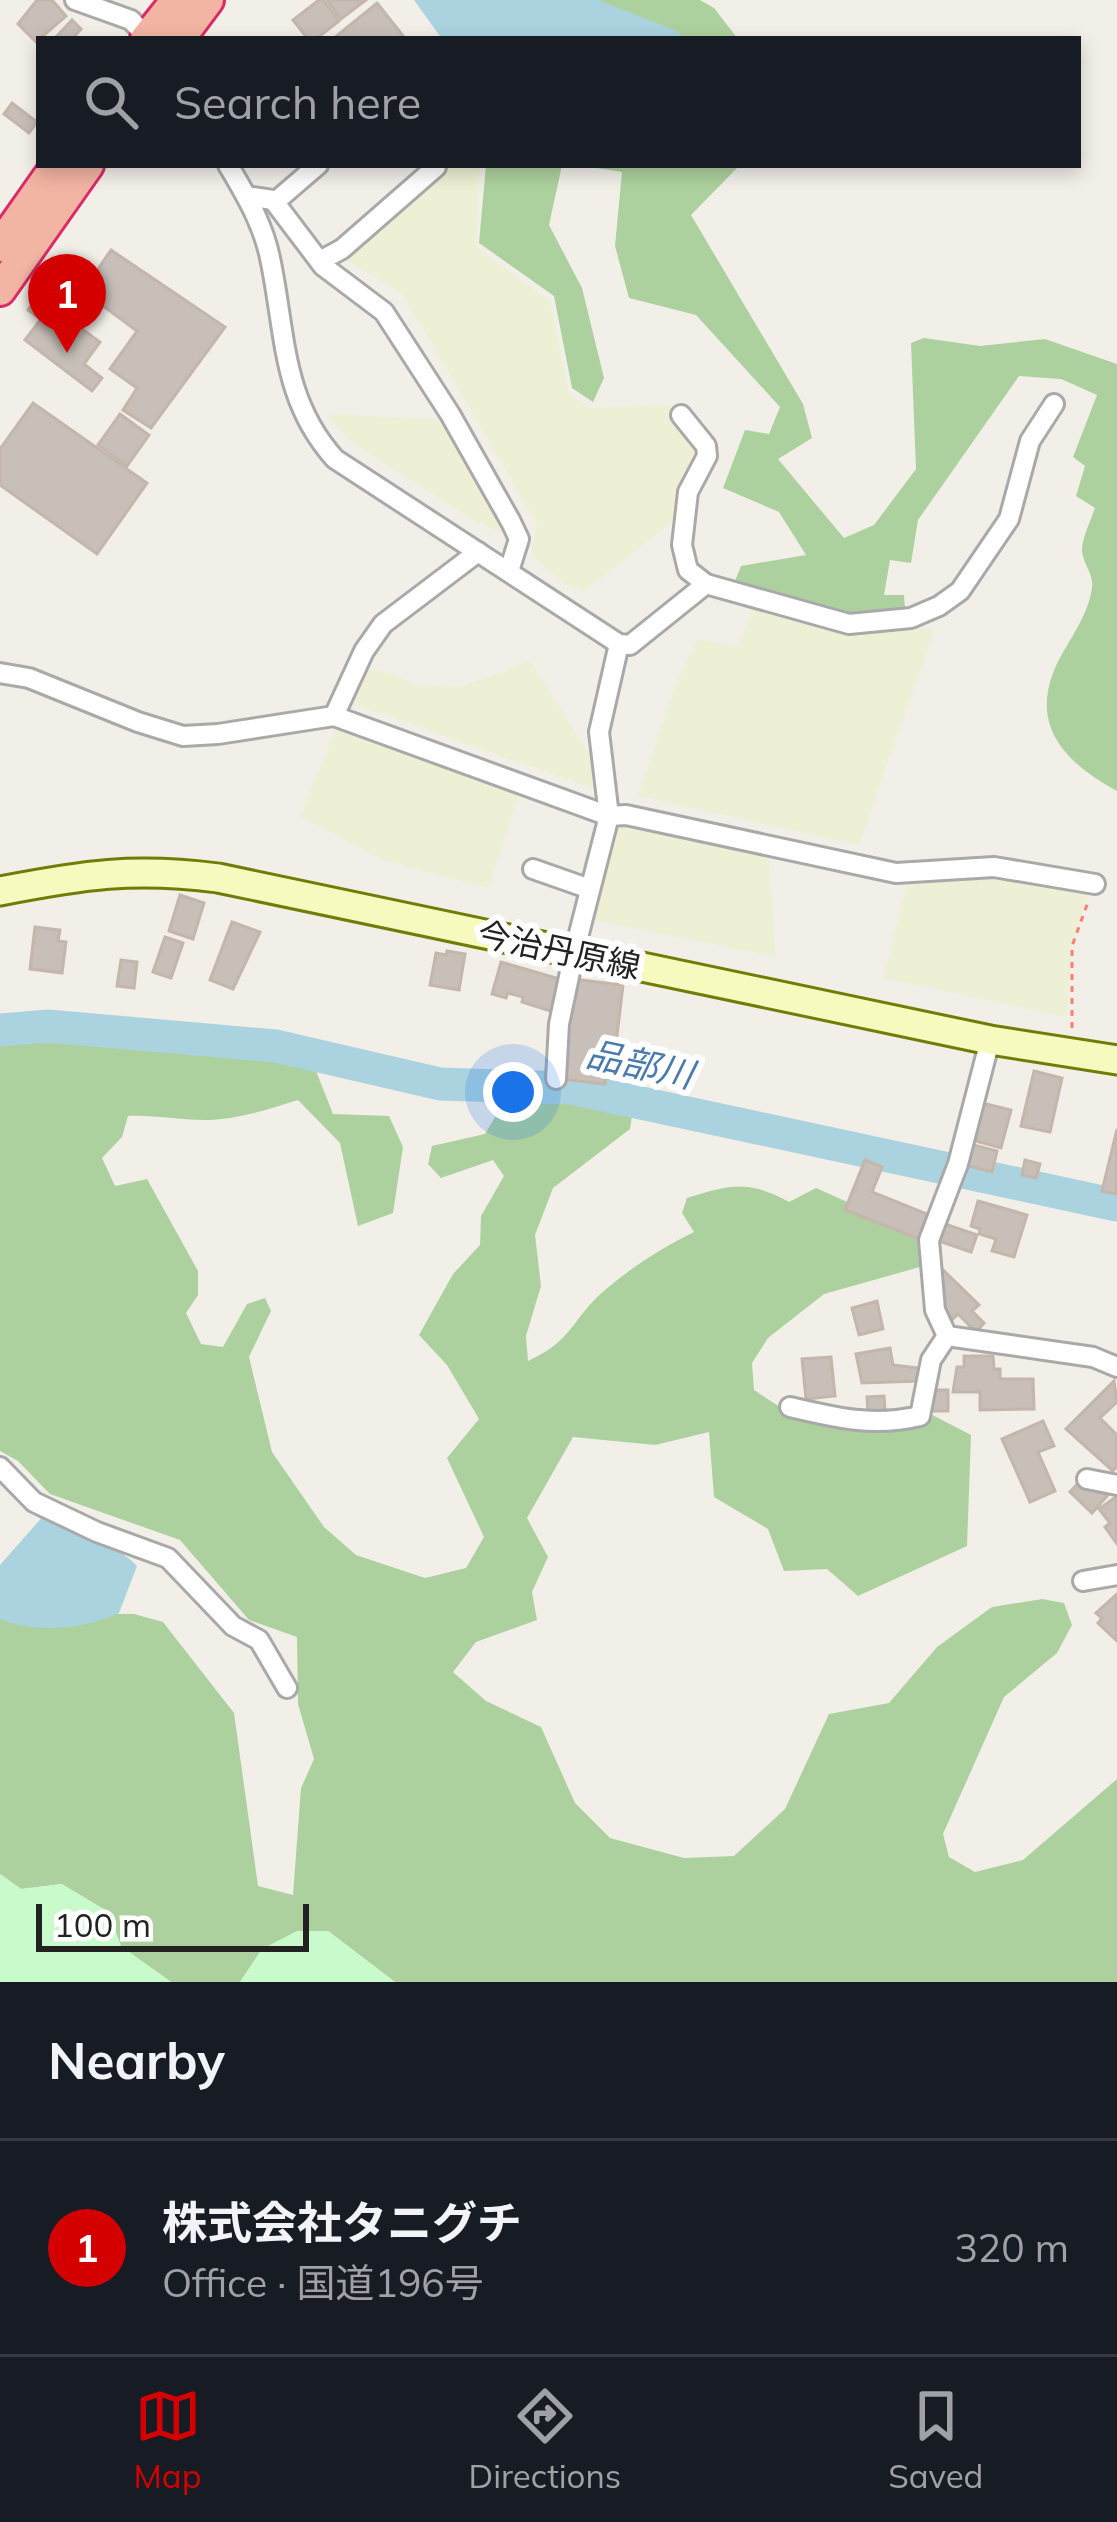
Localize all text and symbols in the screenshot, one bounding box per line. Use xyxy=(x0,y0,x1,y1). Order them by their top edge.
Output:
search box xyxy=(36,36,1081,168)
icon: search xyxy=(78,69,144,135)
text: Search here xyxy=(174,74,421,130)
pin: 1 xyxy=(28,254,106,353)
street label: 今治丹原線 xyxy=(474,912,644,987)
water label: 品部川 xyxy=(583,1030,702,1098)
your location xyxy=(483,1062,543,1122)
scale bar xyxy=(36,1898,309,1951)
text: 100 m xyxy=(54,1904,151,1945)
text: Nearby xyxy=(48,2028,225,2092)
text: 株式会社タニグチ xyxy=(162,2194,522,2250)
text: 1 xyxy=(75,2223,99,2272)
text: 320 m xyxy=(954,2223,1069,2272)
text: Office · 国道196号 xyxy=(162,2258,484,2307)
tab: Map xyxy=(134,2383,201,2496)
tab: Directions xyxy=(469,2383,621,2496)
tab: Saved xyxy=(888,2383,983,2496)

